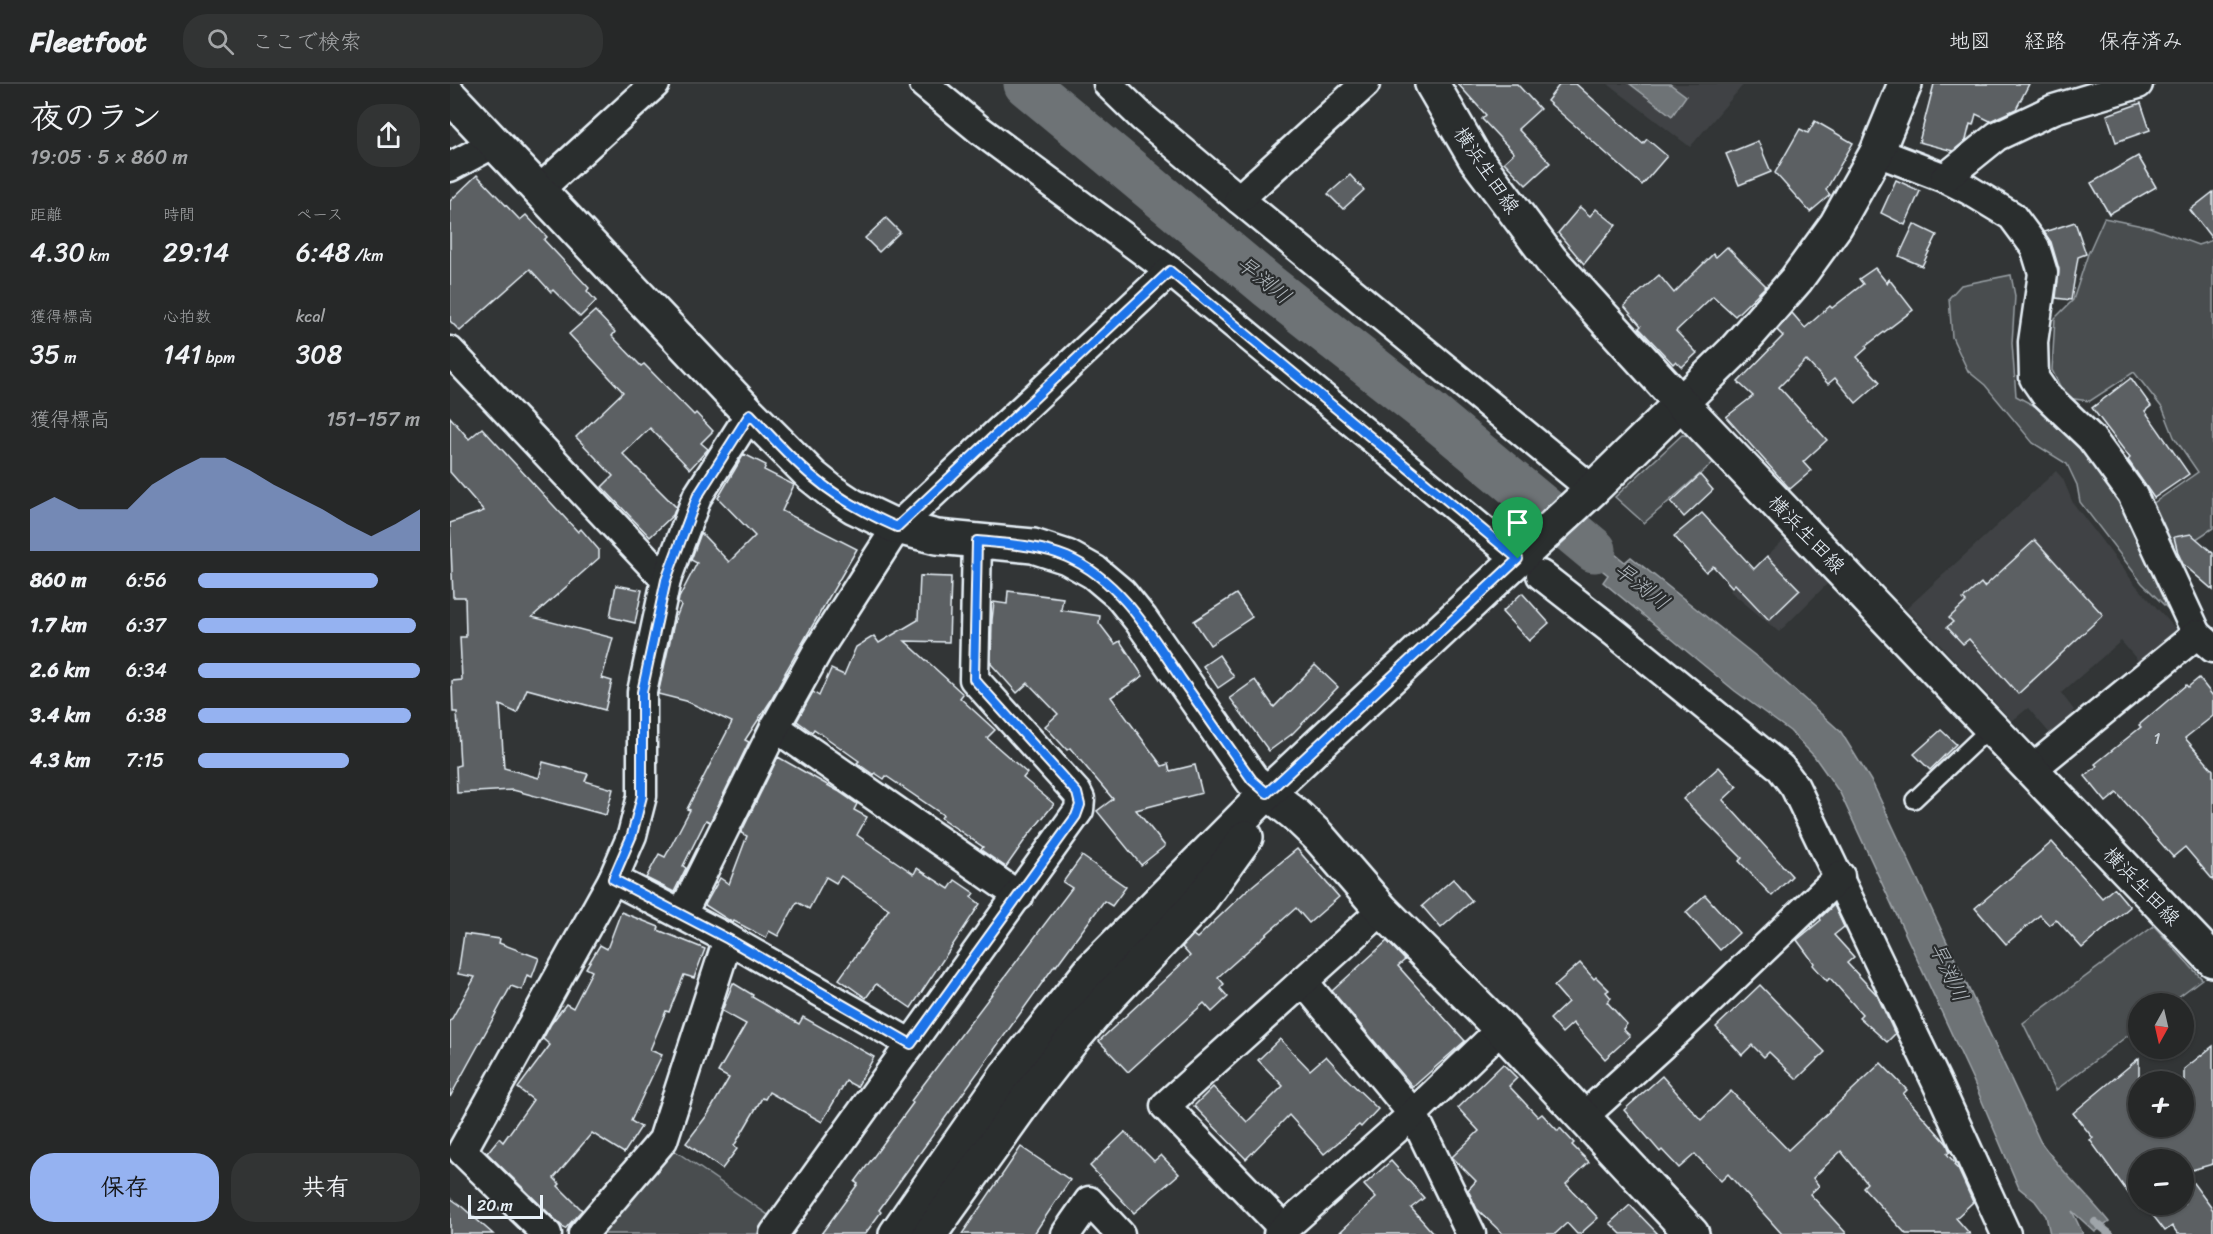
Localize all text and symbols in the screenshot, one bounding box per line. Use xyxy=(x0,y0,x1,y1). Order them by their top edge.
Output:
search box xyxy=(183,14,603,68)
text: Fleetfoot xyxy=(30,17,147,66)
text: ここで検索 xyxy=(252,22,362,61)
text: 地図 xyxy=(1949,22,1991,60)
text: 経路 xyxy=(2024,22,2066,60)
text: 保存済み xyxy=(2099,22,2183,60)
icon: search xyxy=(204,25,237,58)
text: 夜のラン xyxy=(30,88,162,146)
button: share xyxy=(357,104,420,167)
street label: 横浜生田線 xyxy=(1444,119,1529,222)
text: 19:05 · 5 × 860 m xyxy=(30,140,188,175)
text: 距離 xyxy=(30,200,62,229)
text: 時間 xyxy=(163,200,195,229)
text: ペース xyxy=(296,200,343,229)
text: 4.30 xyxy=(30,229,85,275)
text: 29:14 xyxy=(163,229,229,275)
text: 6:48 xyxy=(296,229,351,275)
text: km xyxy=(85,241,110,270)
text: /km xyxy=(351,241,383,270)
water label: 早渕川 xyxy=(1228,245,1300,315)
text: 獲得標高 xyxy=(30,302,94,331)
text: 心拍数 xyxy=(163,302,211,331)
text: kcal xyxy=(296,302,325,331)
text: 35 xyxy=(30,331,60,377)
text: 141 xyxy=(163,331,202,377)
text: 308 xyxy=(296,331,342,377)
text: m xyxy=(60,343,77,372)
text: bpm xyxy=(202,343,235,372)
text: 獲得標高 xyxy=(30,402,110,437)
text: 151–157 m xyxy=(327,402,420,437)
street label: 横浜生田線 xyxy=(1759,486,1854,582)
pin xyxy=(1492,497,1543,559)
icon: arrive xyxy=(1501,506,1534,539)
water label: 早渕川 xyxy=(1605,552,1679,620)
text: 860 m xyxy=(30,563,87,598)
text: 6:56 xyxy=(126,563,167,598)
text: 1.7 km xyxy=(30,608,87,643)
text: 6:37 xyxy=(126,608,166,643)
text: 2.6 km xyxy=(30,653,90,688)
text: 6:34 xyxy=(126,653,167,688)
text: 3.4 km xyxy=(30,698,91,733)
text: 6:38 xyxy=(126,698,166,733)
house number: 1 xyxy=(2154,724,2161,753)
text: 4.3 km xyxy=(30,743,91,778)
text: 7:15 xyxy=(126,743,164,778)
street label: 横浜生田線 xyxy=(2094,838,2189,934)
water label: 早渕川 xyxy=(1918,935,1980,1009)
north arrow xyxy=(2128,993,2194,1059)
map controls xyxy=(2128,993,2194,1215)
button: + xyxy=(2128,1071,2194,1137)
button: − xyxy=(2128,1149,2194,1215)
button: 保存 xyxy=(30,1153,219,1222)
button: 共有 xyxy=(231,1153,420,1222)
text: 20 m xyxy=(477,1191,513,1220)
scale bar xyxy=(468,1192,543,1220)

